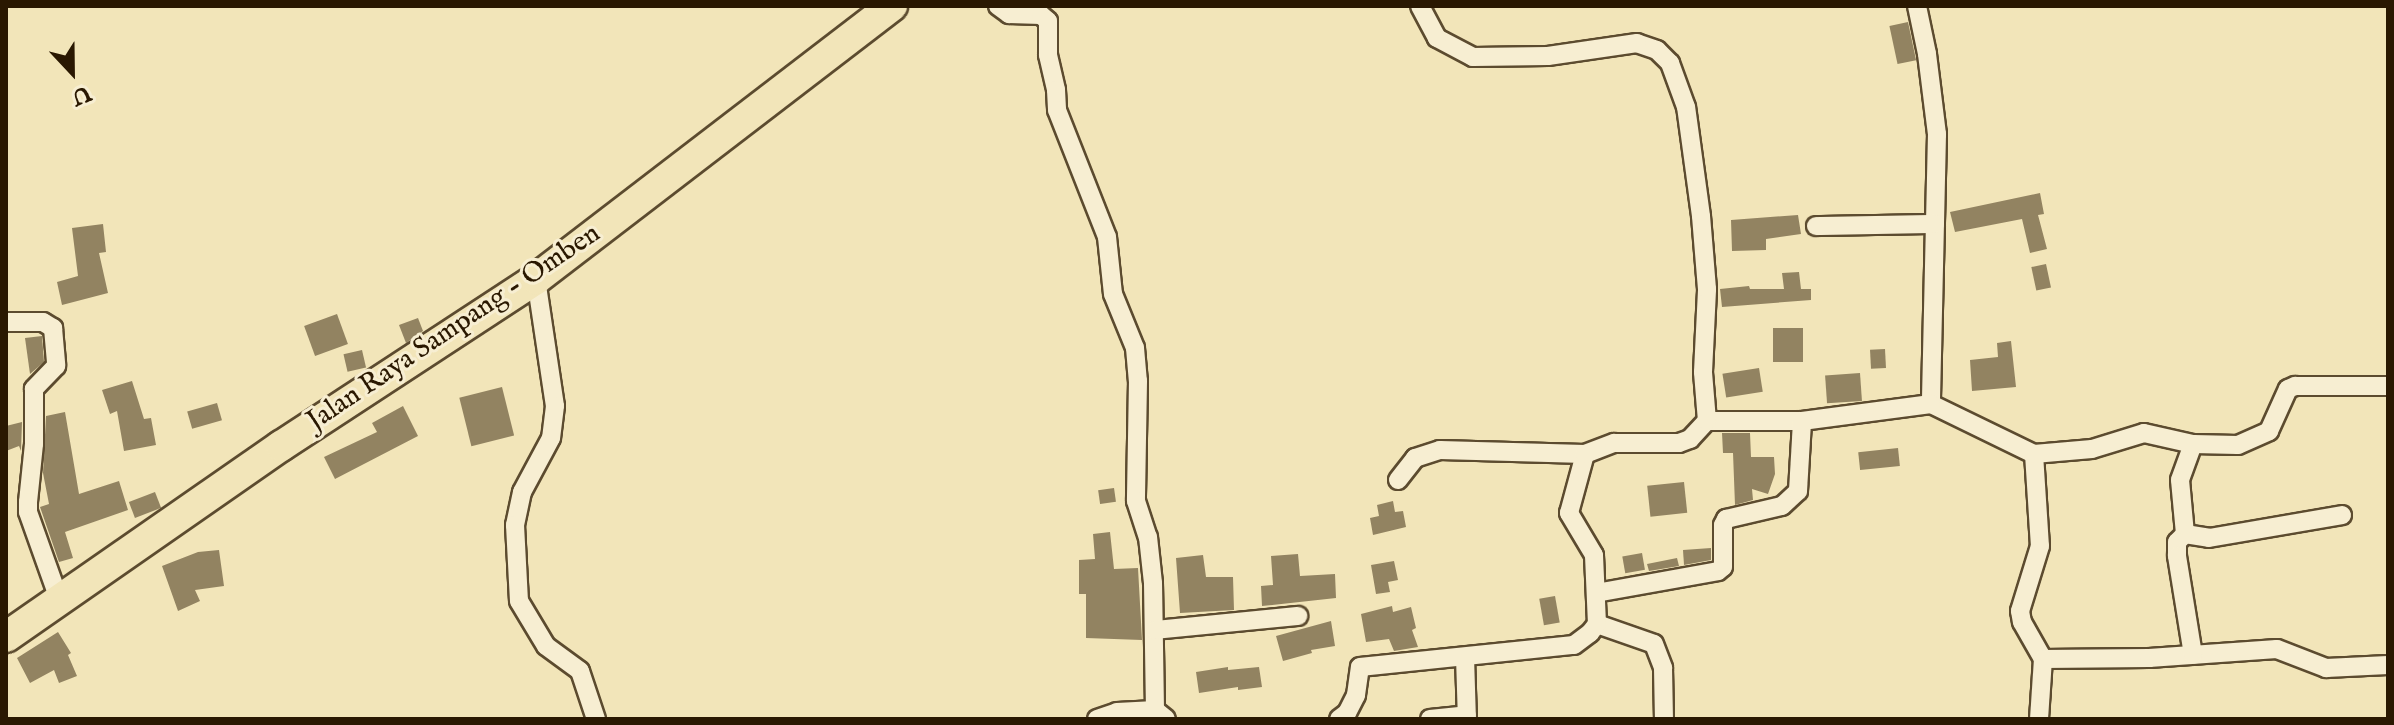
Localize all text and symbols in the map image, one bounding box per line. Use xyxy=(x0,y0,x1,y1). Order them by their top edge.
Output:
north arrow xyxy=(32,32,112,112)
text: U xyxy=(67,78,95,111)
street label: Jalan Raya Sampang - Omben xyxy=(301,217,607,439)

